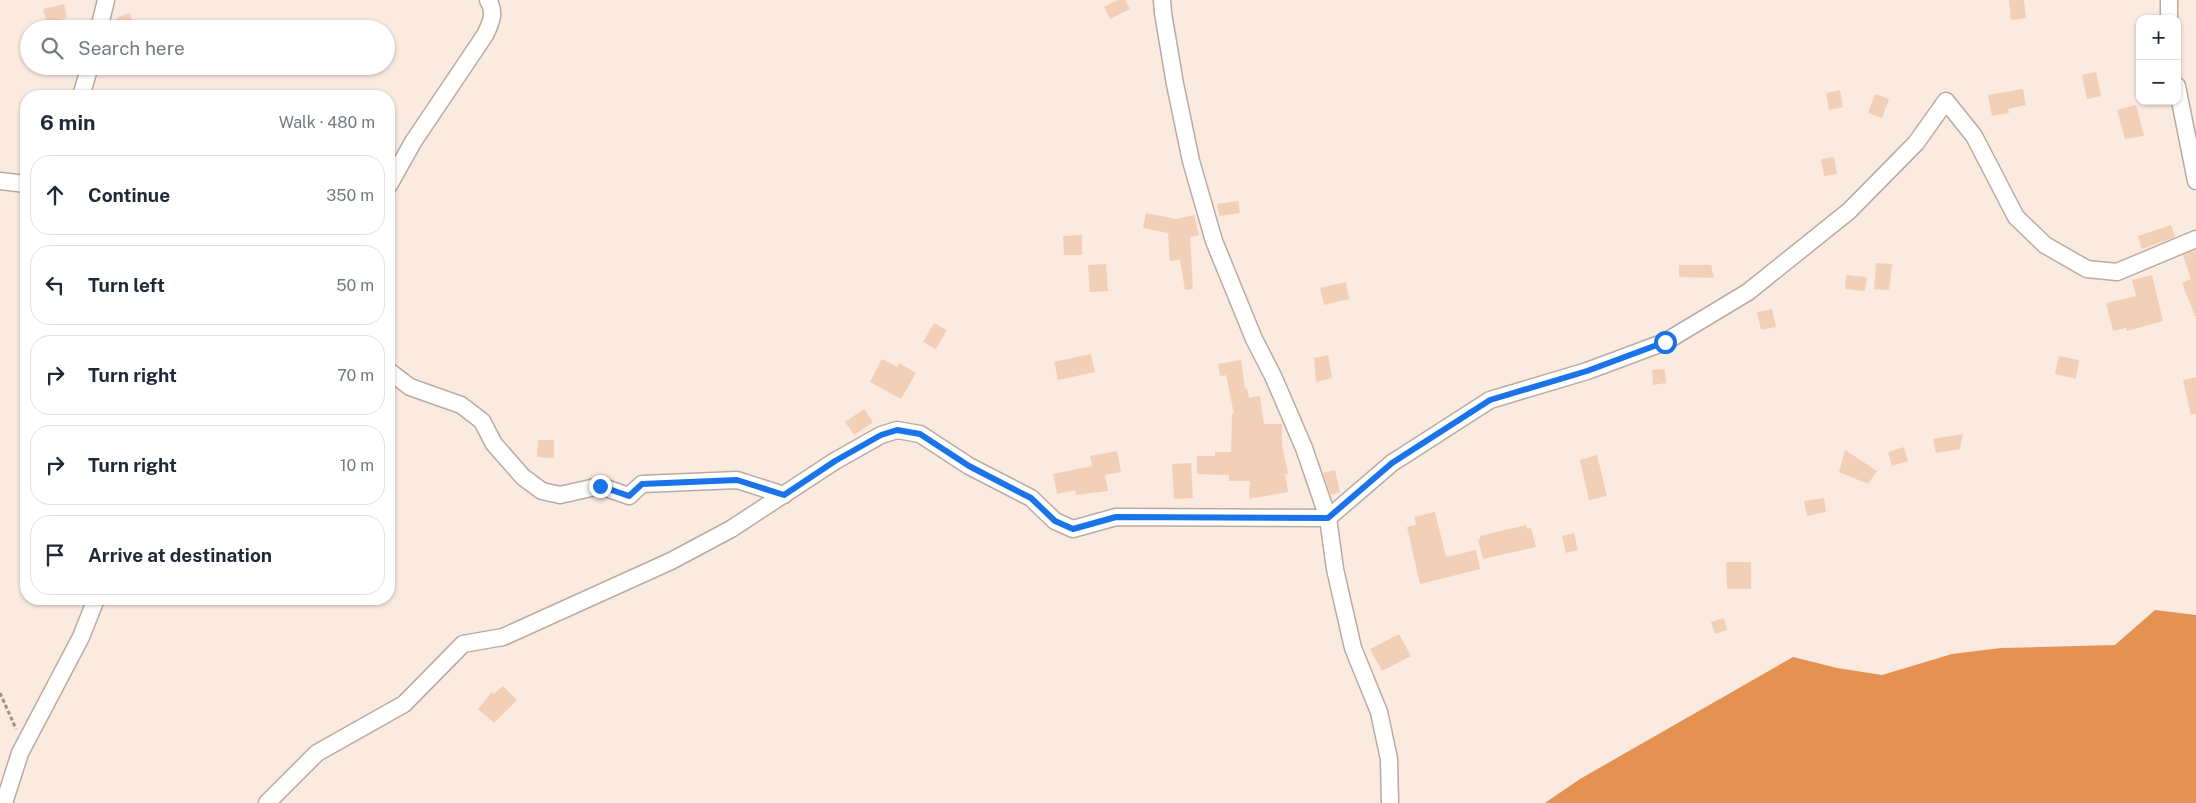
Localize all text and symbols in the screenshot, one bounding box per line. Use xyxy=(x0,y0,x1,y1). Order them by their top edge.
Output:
map controls xyxy=(2136,15,2181,105)
button: + xyxy=(2136,15,2181,60)
search box xyxy=(20,20,395,75)
icon: search xyxy=(38,34,66,62)
text: Search here xyxy=(78,37,185,59)
button: − xyxy=(2136,60,2181,105)
text: 6 min xyxy=(40,110,96,135)
text: Walk · 480 m xyxy=(279,113,375,132)
icon: ahead xyxy=(41,181,69,209)
text: Continue xyxy=(88,184,170,206)
text: 350 m xyxy=(326,186,374,205)
icon: left xyxy=(41,271,69,299)
text: Turn left xyxy=(88,274,165,296)
text: 50 m xyxy=(336,276,374,295)
route start xyxy=(1654,331,1677,354)
icon: right xyxy=(41,361,69,389)
text: Turn right xyxy=(88,364,177,386)
text: 70 m xyxy=(337,366,374,385)
icon: right xyxy=(41,451,69,479)
text: Turn right xyxy=(88,454,177,476)
text: 10 m xyxy=(340,456,374,475)
route end xyxy=(589,475,612,498)
icon: arrive xyxy=(41,541,69,569)
text: Arrive at destination xyxy=(88,544,272,566)

